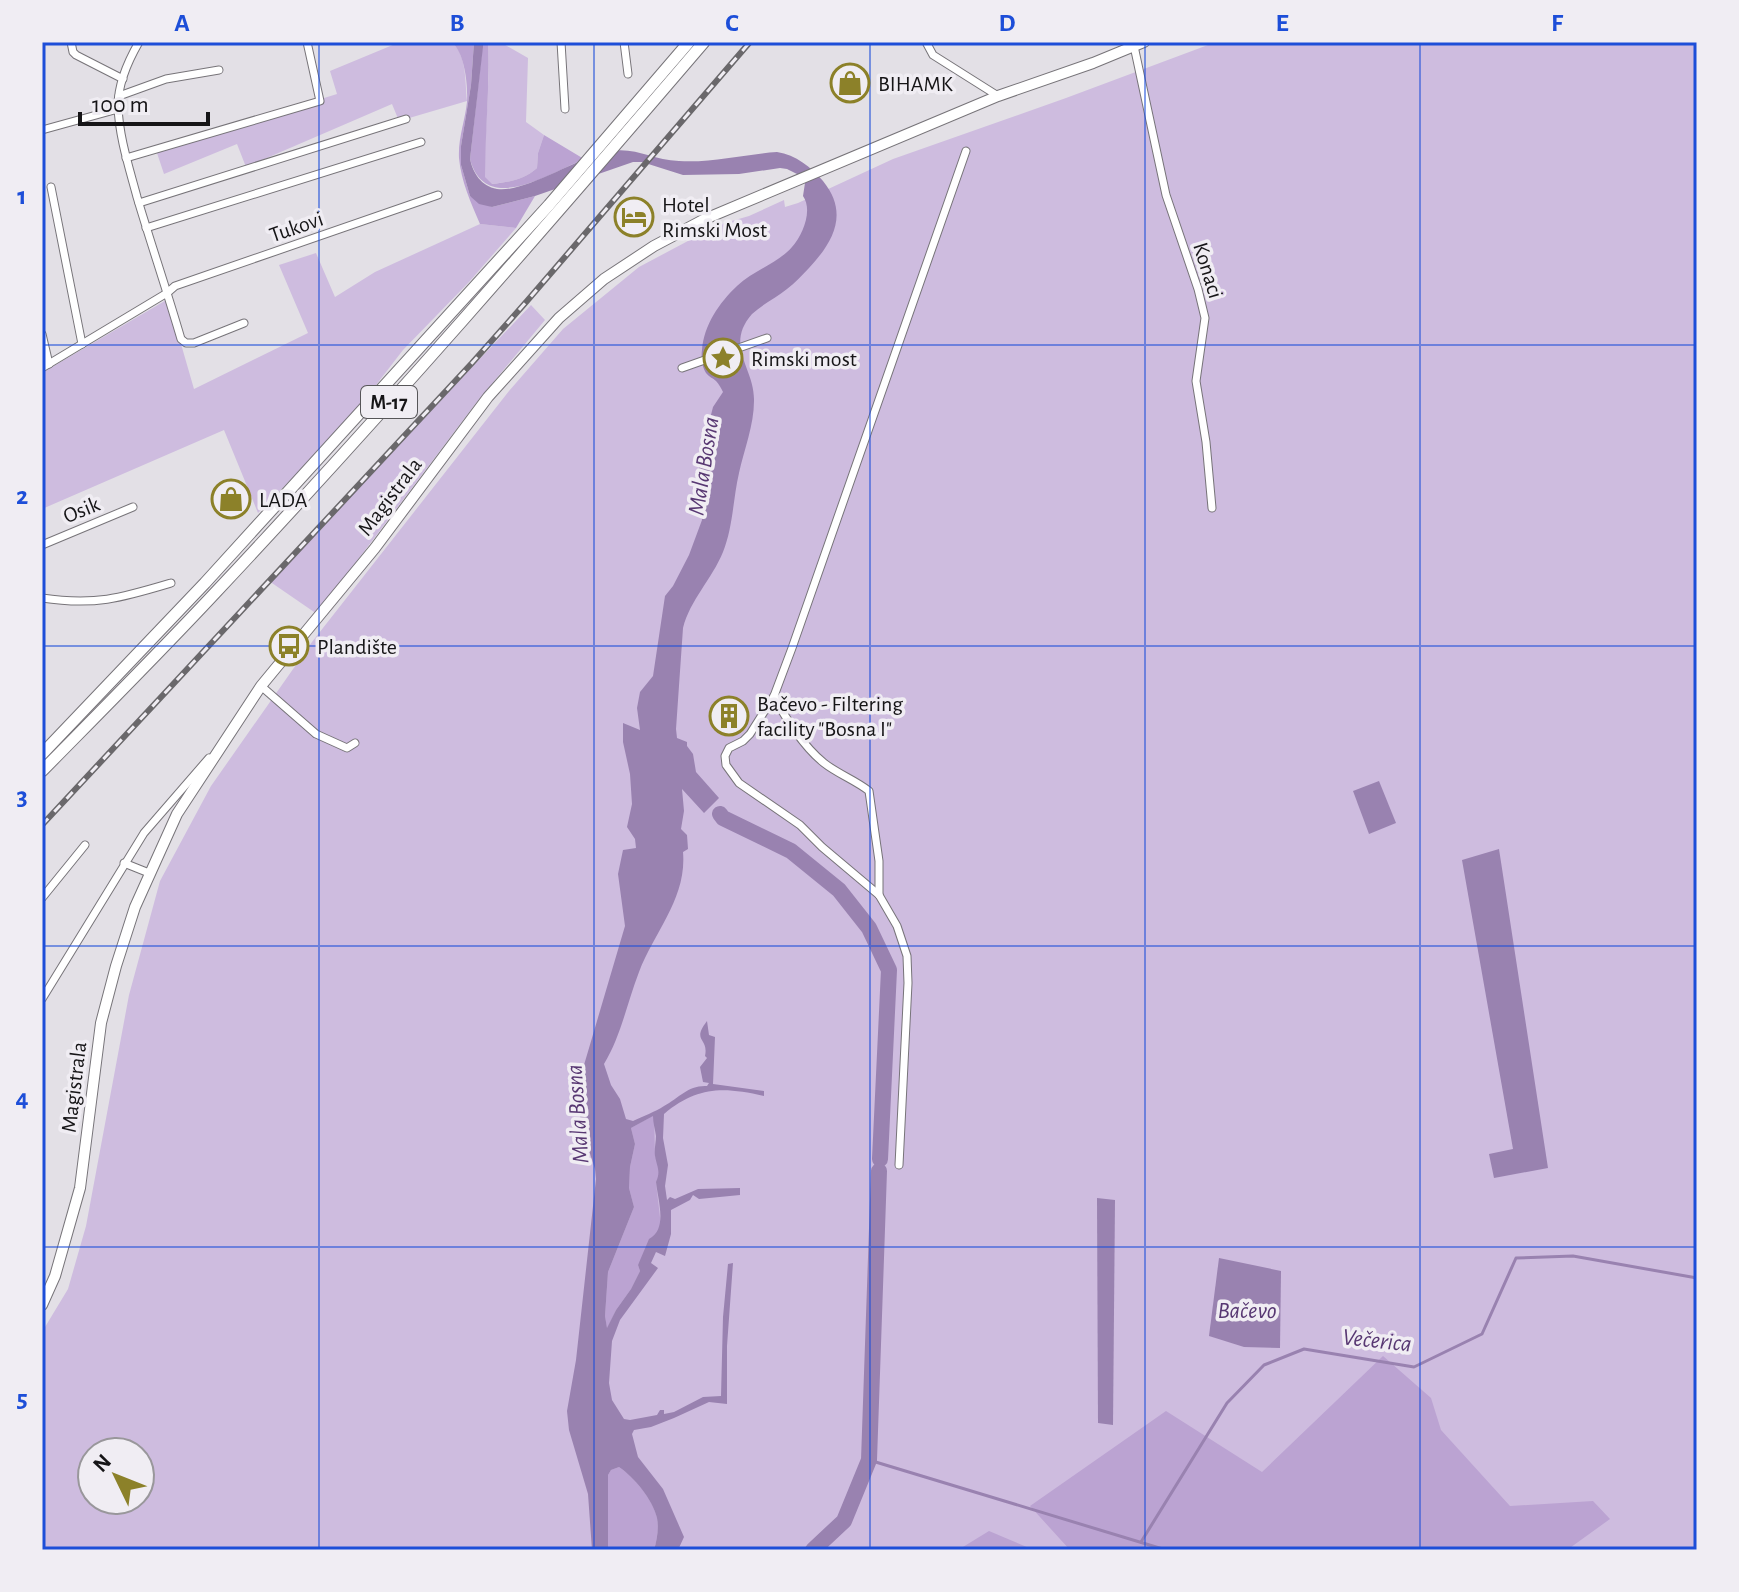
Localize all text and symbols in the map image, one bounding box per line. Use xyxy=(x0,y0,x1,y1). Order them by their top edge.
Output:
text: A xyxy=(174,10,190,36)
text: B xyxy=(449,10,465,36)
text: C xyxy=(725,10,739,36)
text: D xyxy=(998,10,1016,36)
text: E xyxy=(1275,10,1289,36)
text: F xyxy=(1551,10,1564,36)
shop icon: BIHAMK xyxy=(829,62,871,104)
place label: BIHAMK xyxy=(878,73,954,95)
scale bar xyxy=(80,76,208,126)
text: 100 m xyxy=(92,93,149,117)
text: 1 xyxy=(17,183,27,209)
place label: Hotel Rimski Most xyxy=(662,194,767,241)
hotel icon: Hotel Rimski Most xyxy=(613,196,655,238)
street label: Tukovi xyxy=(267,208,326,246)
street label: Konaci xyxy=(1189,240,1227,301)
place icon: Rimski most xyxy=(702,337,744,379)
place label: Rimski most xyxy=(751,348,857,370)
road number: M-17 xyxy=(361,386,417,418)
water label: Mala Bosna xyxy=(684,415,724,517)
street label: Magistrala xyxy=(354,454,426,540)
shop icon: LADA xyxy=(210,478,252,520)
text: 2 xyxy=(16,483,28,509)
place label: LADA xyxy=(259,489,308,511)
street label: Osik xyxy=(60,493,103,527)
bus stop icon: Plandište xyxy=(268,625,310,667)
place label: Plandište xyxy=(317,636,397,658)
place label: Bačevo - Filtering facility "Bosna I" xyxy=(757,693,903,740)
building icon: Bačevo - Filtering facility "Bosna I" xyxy=(708,695,750,737)
text: 3 xyxy=(16,784,28,810)
street label: Magistrala xyxy=(58,1041,90,1134)
water label: Mala Bosna xyxy=(563,1064,593,1164)
text: 4 xyxy=(15,1085,29,1111)
water label: Bačevo xyxy=(1217,1299,1277,1323)
water label: Večerica xyxy=(1341,1325,1413,1357)
text: 5 xyxy=(16,1386,28,1412)
north arrow xyxy=(76,1436,156,1516)
text: N xyxy=(89,1450,115,1476)

